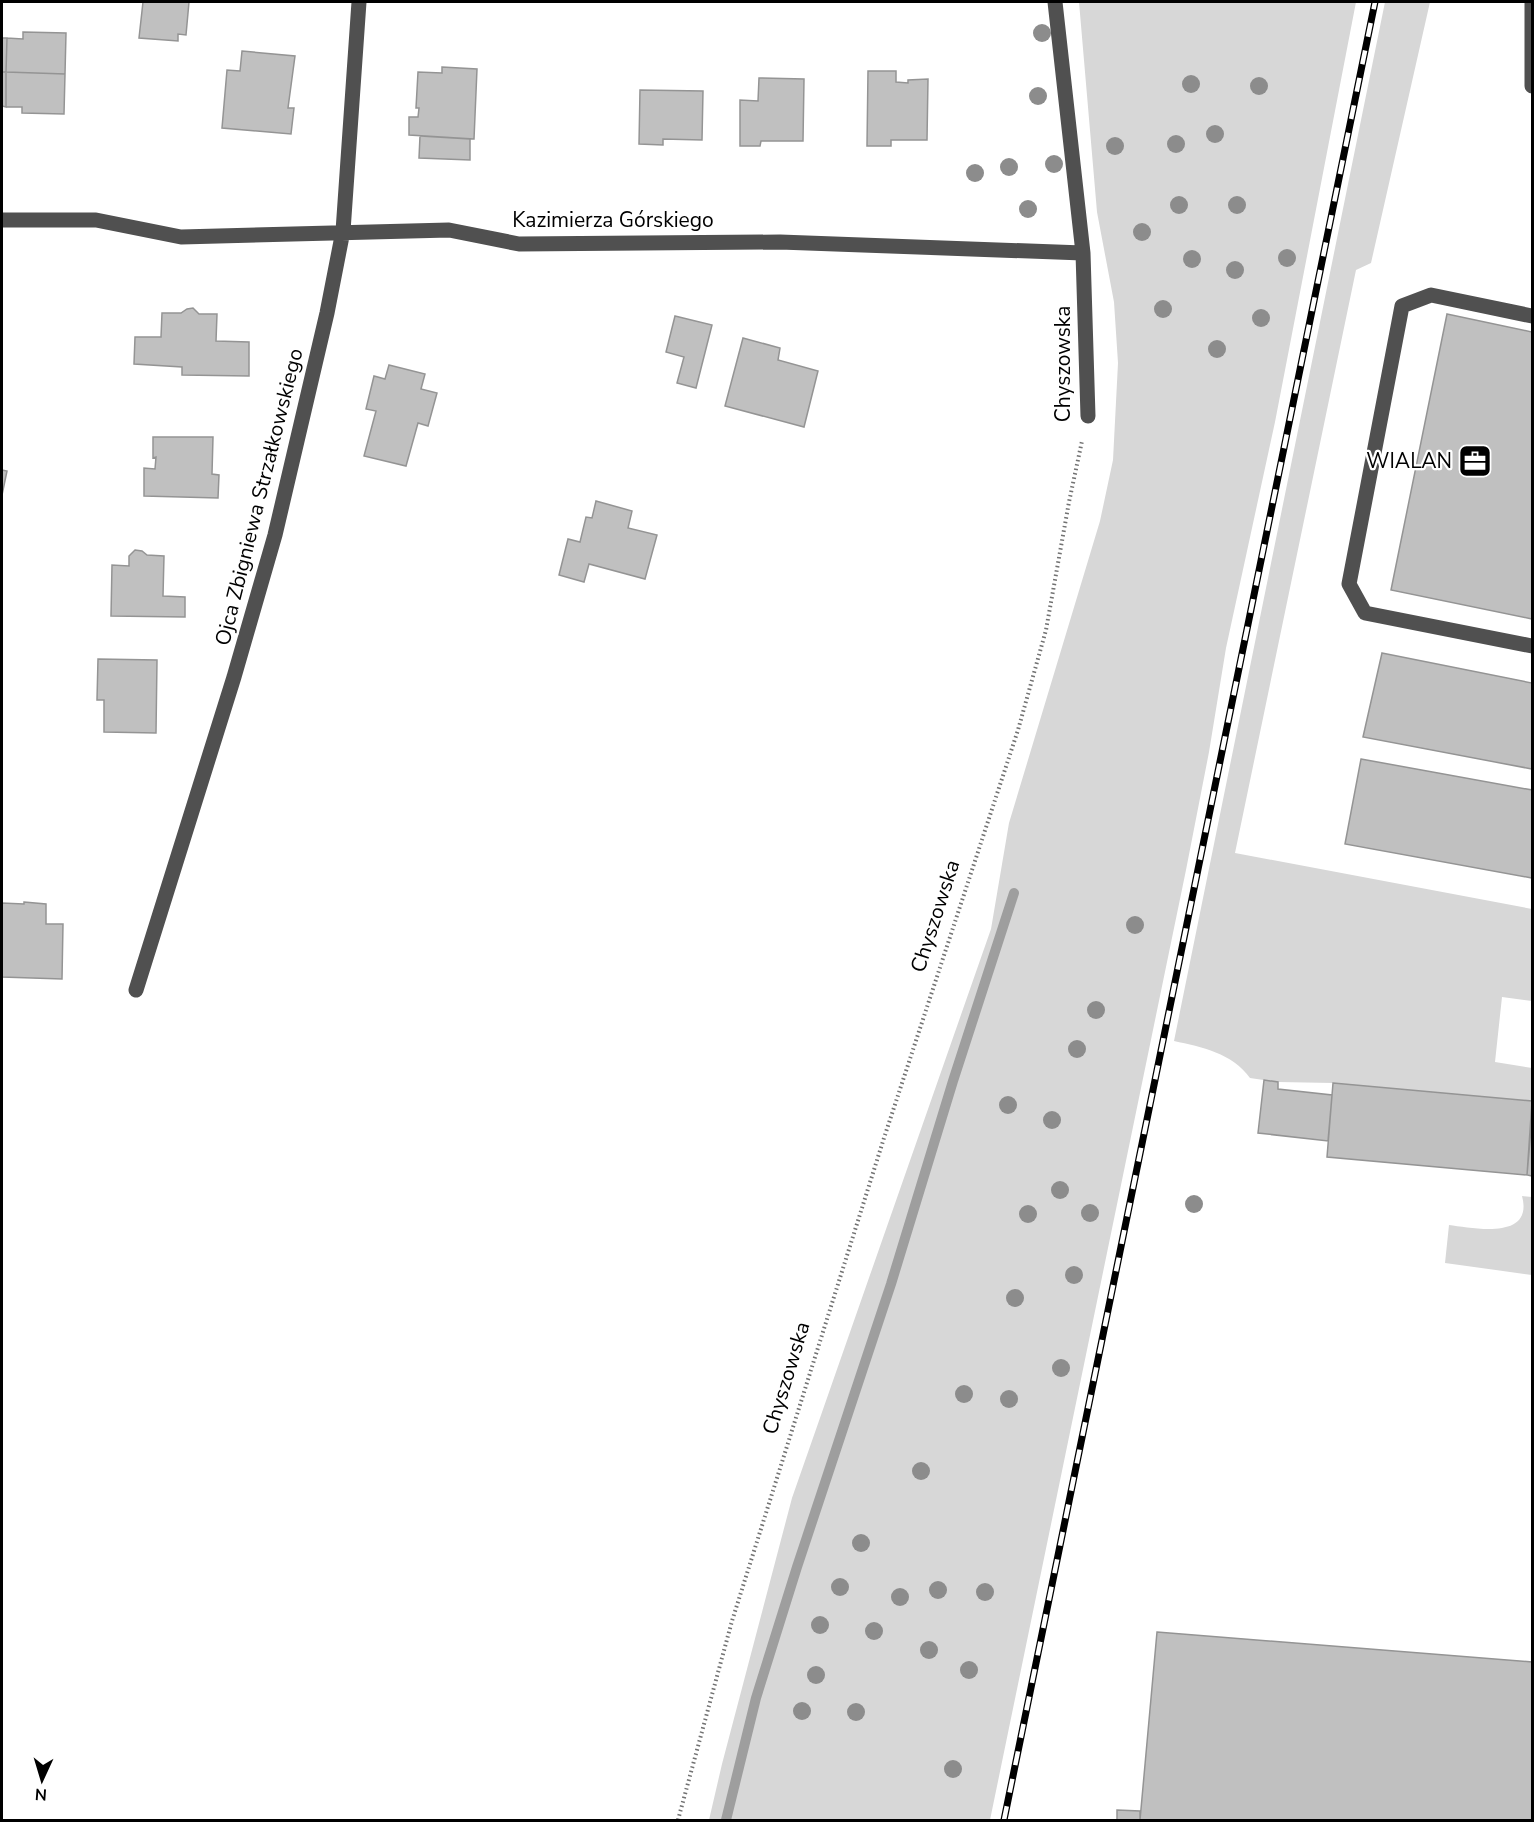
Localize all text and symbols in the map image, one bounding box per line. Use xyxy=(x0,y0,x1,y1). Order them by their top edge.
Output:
street label: Kazimierza Górskiego xyxy=(512,206,714,234)
street label: Chyszowska xyxy=(1049,306,1077,422)
street label: Ojca Zbigniewa Strzałkowskiego xyxy=(208,345,310,649)
office icon: WIALAN xyxy=(1457,443,1493,479)
place label: WIALAN xyxy=(1366,447,1452,475)
street label: Chyszowska xyxy=(904,856,966,976)
street label: Chyszowska xyxy=(756,1318,816,1438)
north arrow xyxy=(12,1750,72,1810)
text: N xyxy=(34,1783,48,1805)

